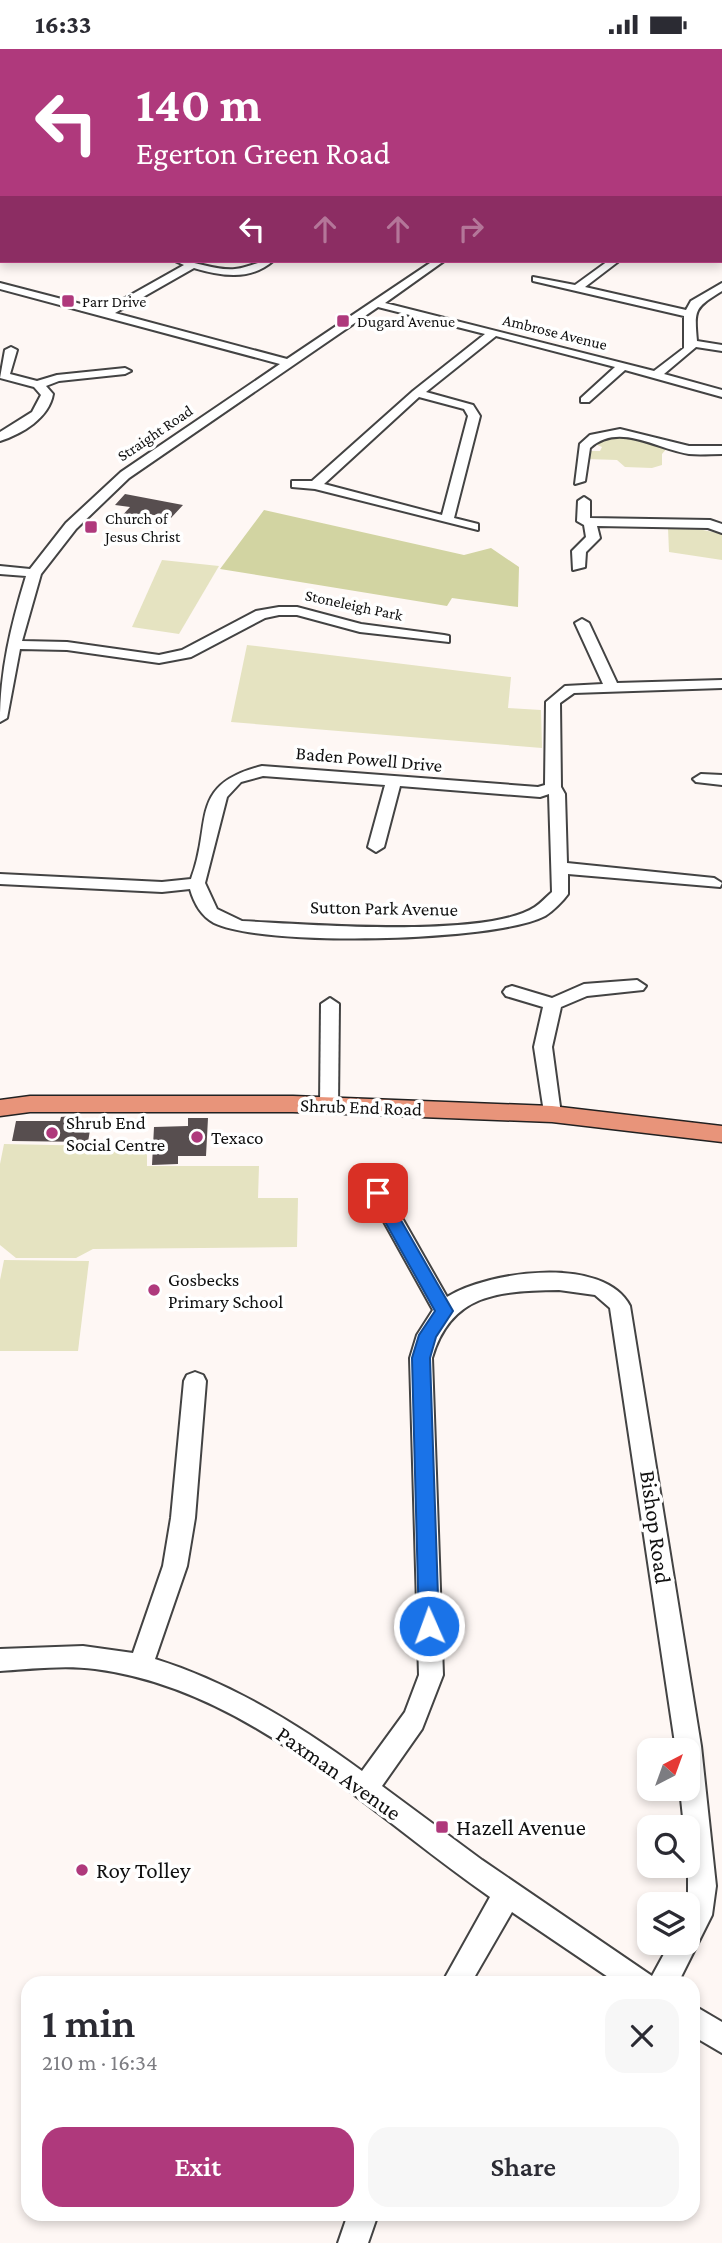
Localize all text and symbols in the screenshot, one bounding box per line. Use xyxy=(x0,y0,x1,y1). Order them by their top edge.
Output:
text: 16:33 xyxy=(35,10,91,39)
icon: left xyxy=(21,77,112,168)
text: 140 m xyxy=(136,77,261,132)
text: Egerton Green Road xyxy=(136,135,390,171)
icon: left xyxy=(233,210,271,248)
icon: ahead xyxy=(306,210,344,248)
icon: ahead xyxy=(379,210,417,248)
icon: right xyxy=(452,210,490,248)
marker: Parr Drive xyxy=(60,293,76,309)
place label: Parr Drive xyxy=(82,293,146,310)
street label: Ambrose Avenue xyxy=(501,311,609,353)
marker: Dugard Avenue xyxy=(335,313,351,329)
place label: Dugard Avenue xyxy=(357,313,455,331)
street label: Straight Road xyxy=(114,401,197,465)
place label: Church of Jesus Christ xyxy=(103,510,181,546)
marker: Church of Jesus Christ xyxy=(83,519,99,535)
street label: Stoneleigh Park xyxy=(303,586,405,625)
street label: Baden Powell Drive xyxy=(295,742,443,776)
street label: Sutton Park Avenue xyxy=(310,896,458,920)
street label: Shrub End Road xyxy=(300,1094,422,1120)
place label: Shrub End Social Centre xyxy=(66,1112,165,1155)
marker: Shrub End Social Centre xyxy=(44,1125,60,1141)
place label: Texaco xyxy=(211,1127,264,1148)
marker: Texaco xyxy=(189,1129,205,1145)
pin xyxy=(348,1163,408,1223)
icon: arrive xyxy=(359,1174,397,1212)
place label: Gosbecks Primary School xyxy=(168,1269,283,1312)
marker: Gosbecks Primary School xyxy=(146,1282,162,1298)
street label: Bishop Road xyxy=(635,1469,677,1585)
position arrow xyxy=(392,1589,466,1663)
street label: Paxman Avenue xyxy=(272,1720,406,1826)
north arrow xyxy=(637,1738,700,1801)
map controls xyxy=(637,1738,700,1955)
place label: Hazell Avenue xyxy=(456,1814,586,1840)
button: search xyxy=(637,1815,700,1878)
marker: Hazell Avenue xyxy=(434,1819,450,1835)
place label: Roy Tolley xyxy=(96,1857,191,1883)
marker: Roy Tolley xyxy=(74,1862,90,1878)
button: layers xyxy=(637,1892,700,1955)
text: 1 min xyxy=(42,1999,135,2046)
button: close xyxy=(605,1999,679,2073)
text: 210 m · 16:34 xyxy=(42,2049,158,2075)
button: Exit xyxy=(42,2127,354,2207)
button: Share xyxy=(368,2127,679,2207)

